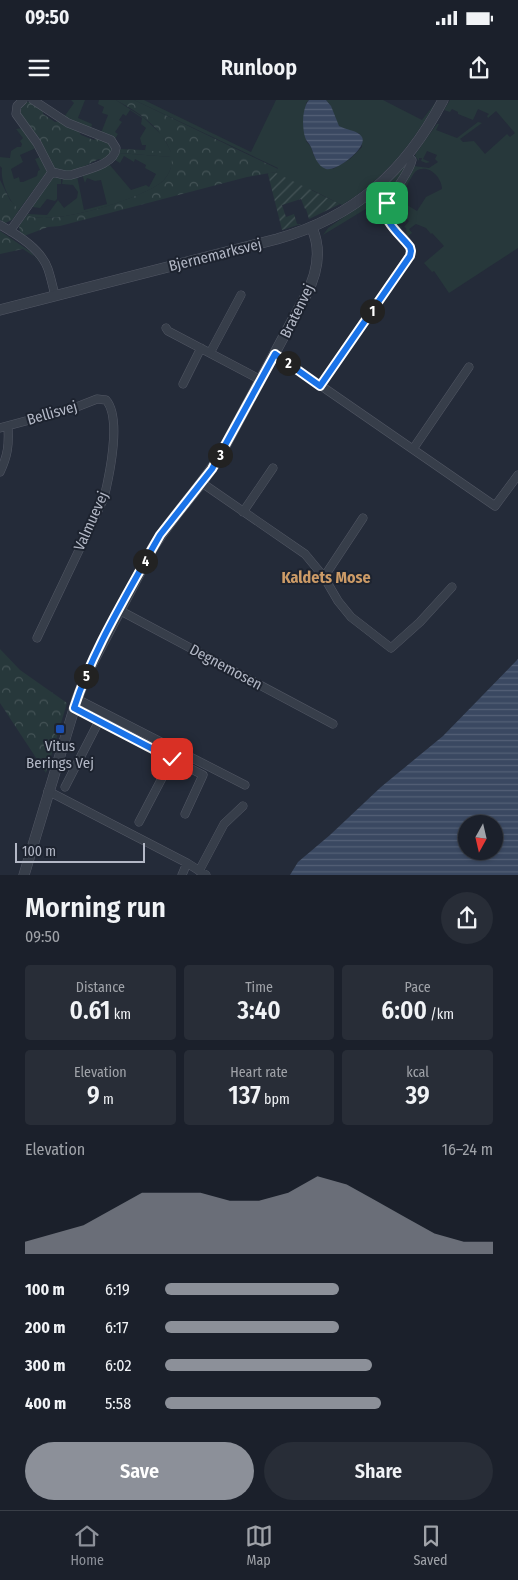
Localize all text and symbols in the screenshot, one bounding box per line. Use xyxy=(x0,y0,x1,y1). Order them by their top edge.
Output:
text: 09:50 xyxy=(25,6,69,29)
icon: menu xyxy=(25,54,53,82)
text: Runloop xyxy=(221,54,297,81)
icon: share xyxy=(465,54,493,82)
pin xyxy=(366,182,408,224)
icon: arrive xyxy=(373,189,401,217)
street label: Bjernemarksvej xyxy=(167,235,263,275)
street label: Bratenvej xyxy=(276,281,318,341)
pin: 1 xyxy=(360,298,384,324)
text: 1 xyxy=(370,303,375,320)
pin: 2 xyxy=(276,350,300,376)
text: 2 xyxy=(285,355,292,372)
street label: Bellisvej xyxy=(25,397,79,429)
pin: 3 xyxy=(208,442,232,468)
text: 3 xyxy=(217,447,224,464)
street label: Valmuevej xyxy=(70,489,112,553)
pin: 4 xyxy=(132,548,158,574)
text: 4 xyxy=(142,553,149,570)
district label: Kaldets Mose xyxy=(281,568,371,587)
street label: Degnemosen xyxy=(187,640,265,694)
pin: 5 xyxy=(74,664,98,688)
text: 5 xyxy=(83,668,90,685)
marker: Vitus Berings Vej xyxy=(54,723,66,735)
place label: Vitus Berings Vej xyxy=(26,737,94,772)
pin xyxy=(151,738,193,780)
icon: check xyxy=(158,745,186,773)
north arrow xyxy=(458,815,502,860)
map controls xyxy=(458,815,503,860)
scale bar xyxy=(15,840,145,863)
text: 100 m xyxy=(22,843,56,860)
text: Morning run xyxy=(25,891,166,924)
button: share xyxy=(441,892,493,944)
text: 09:50 xyxy=(25,927,60,946)
text: Distance xyxy=(76,979,125,996)
text: Time xyxy=(245,979,273,996)
text: Pace xyxy=(405,979,431,996)
text: 0.61 xyxy=(70,996,111,1026)
text: 3:40 xyxy=(237,996,281,1026)
text: 6:00 xyxy=(381,996,427,1026)
text: km xyxy=(111,1006,131,1023)
text: /km xyxy=(427,1006,454,1023)
text: Elevation xyxy=(74,1064,127,1081)
text: Heart rate xyxy=(230,1064,288,1081)
text: kcal xyxy=(406,1064,429,1081)
text: 9 xyxy=(87,1081,100,1111)
text: 137 xyxy=(228,1081,261,1111)
text: 39 xyxy=(406,1081,430,1111)
text: m xyxy=(100,1091,114,1108)
text: bpm xyxy=(261,1091,290,1108)
text: Elevation xyxy=(25,1140,85,1159)
text: 16–24 m xyxy=(442,1140,493,1159)
text: 100 m xyxy=(25,1280,65,1299)
text: 6:19 xyxy=(105,1280,130,1299)
text: 200 m xyxy=(25,1318,65,1337)
text: 6:17 xyxy=(105,1318,128,1337)
text: 300 m xyxy=(25,1356,66,1375)
text: 6:02 xyxy=(105,1356,132,1375)
text: 400 m xyxy=(25,1394,66,1413)
text: 5:58 xyxy=(105,1394,131,1413)
button: Save xyxy=(25,1442,254,1500)
button: Share xyxy=(264,1442,493,1500)
tab: Home xyxy=(70,1522,104,1569)
tab: Map xyxy=(245,1522,273,1569)
tab: Saved xyxy=(413,1522,448,1569)

